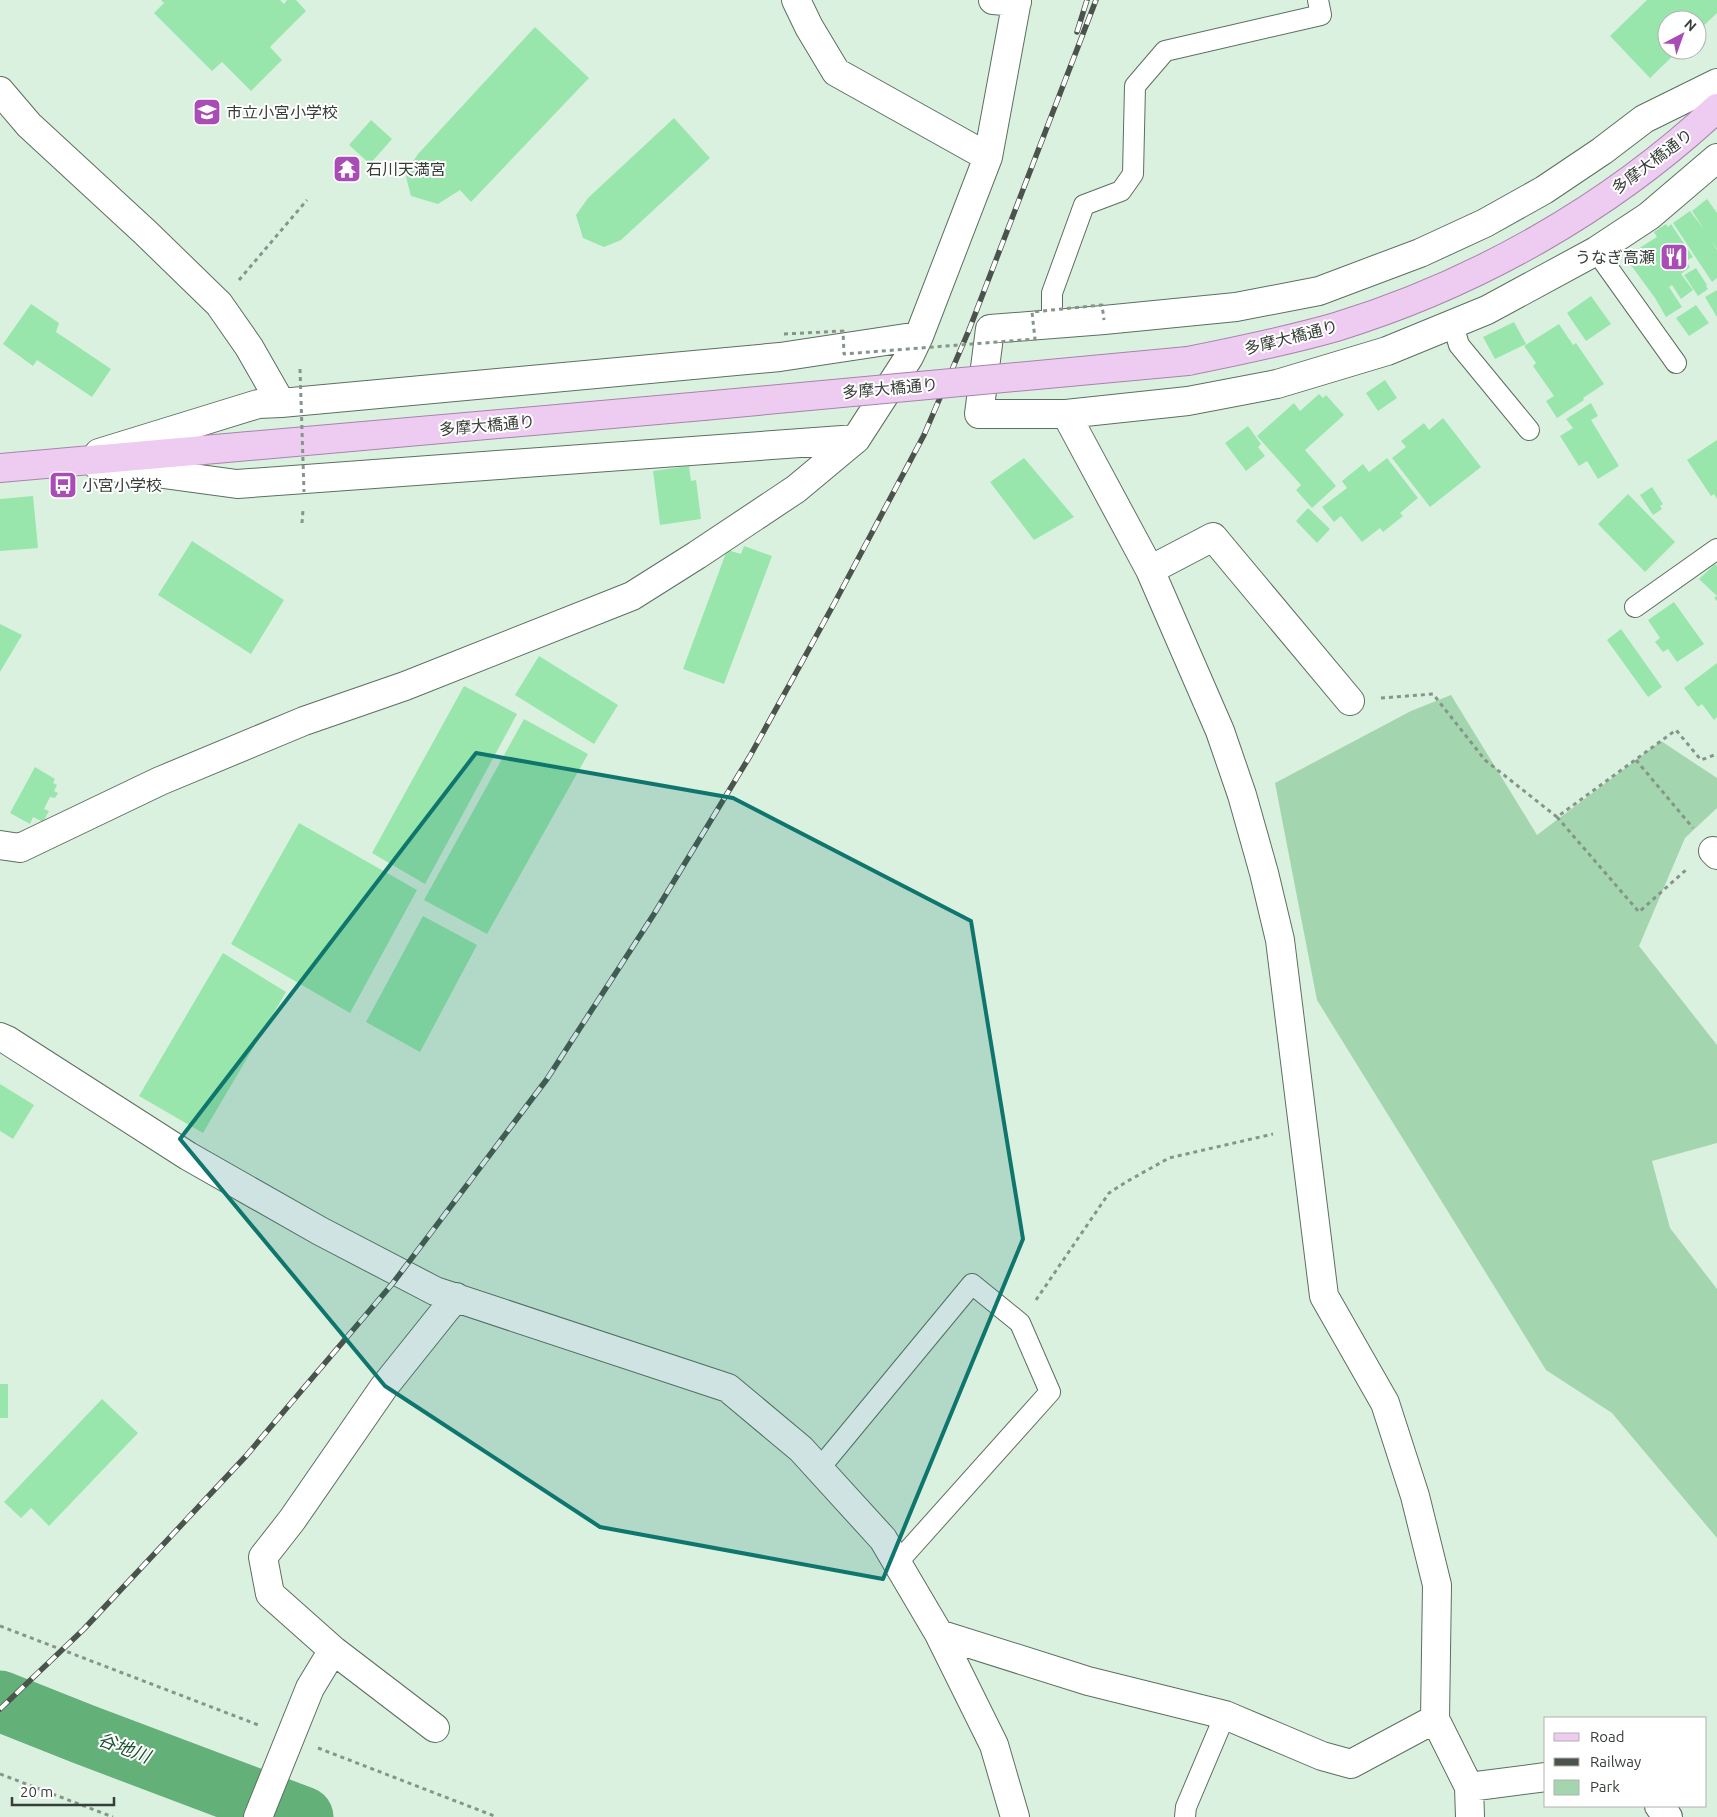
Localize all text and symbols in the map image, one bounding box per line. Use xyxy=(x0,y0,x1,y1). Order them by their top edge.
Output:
north arrow xyxy=(1657,10,1707,60)
text: N xyxy=(1681,16,1700,35)
school or university icon: 市立小宮小学校 xyxy=(192,97,222,127)
place label: 市立小宮小学校 xyxy=(226,103,338,121)
street label: 多摩大橋通り xyxy=(1608,125,1696,197)
temple icon: 石川天満宮 xyxy=(332,154,362,184)
place label: 石川天満宮 xyxy=(366,160,446,178)
restaurant icon: うなぎ高瀬 xyxy=(1659,242,1689,272)
place label: うなぎ高瀬 xyxy=(1575,248,1655,266)
street label: 多摩大橋通り xyxy=(1242,317,1340,357)
street label: 多摩大橋通り xyxy=(841,375,939,401)
street label: 多摩大橋通り xyxy=(438,412,536,438)
bus stop icon: 小宮小学校 xyxy=(48,470,78,500)
place label: 小宮小学校 xyxy=(82,476,162,494)
legend xyxy=(1544,1717,1707,1807)
water label: 谷地川 xyxy=(96,1728,155,1767)
text: Road xyxy=(1590,1728,1625,1745)
text: Railway xyxy=(1590,1753,1641,1770)
scale bar xyxy=(12,1774,115,1806)
text: Park xyxy=(1590,1778,1620,1795)
text: 20 m xyxy=(20,1783,53,1800)

